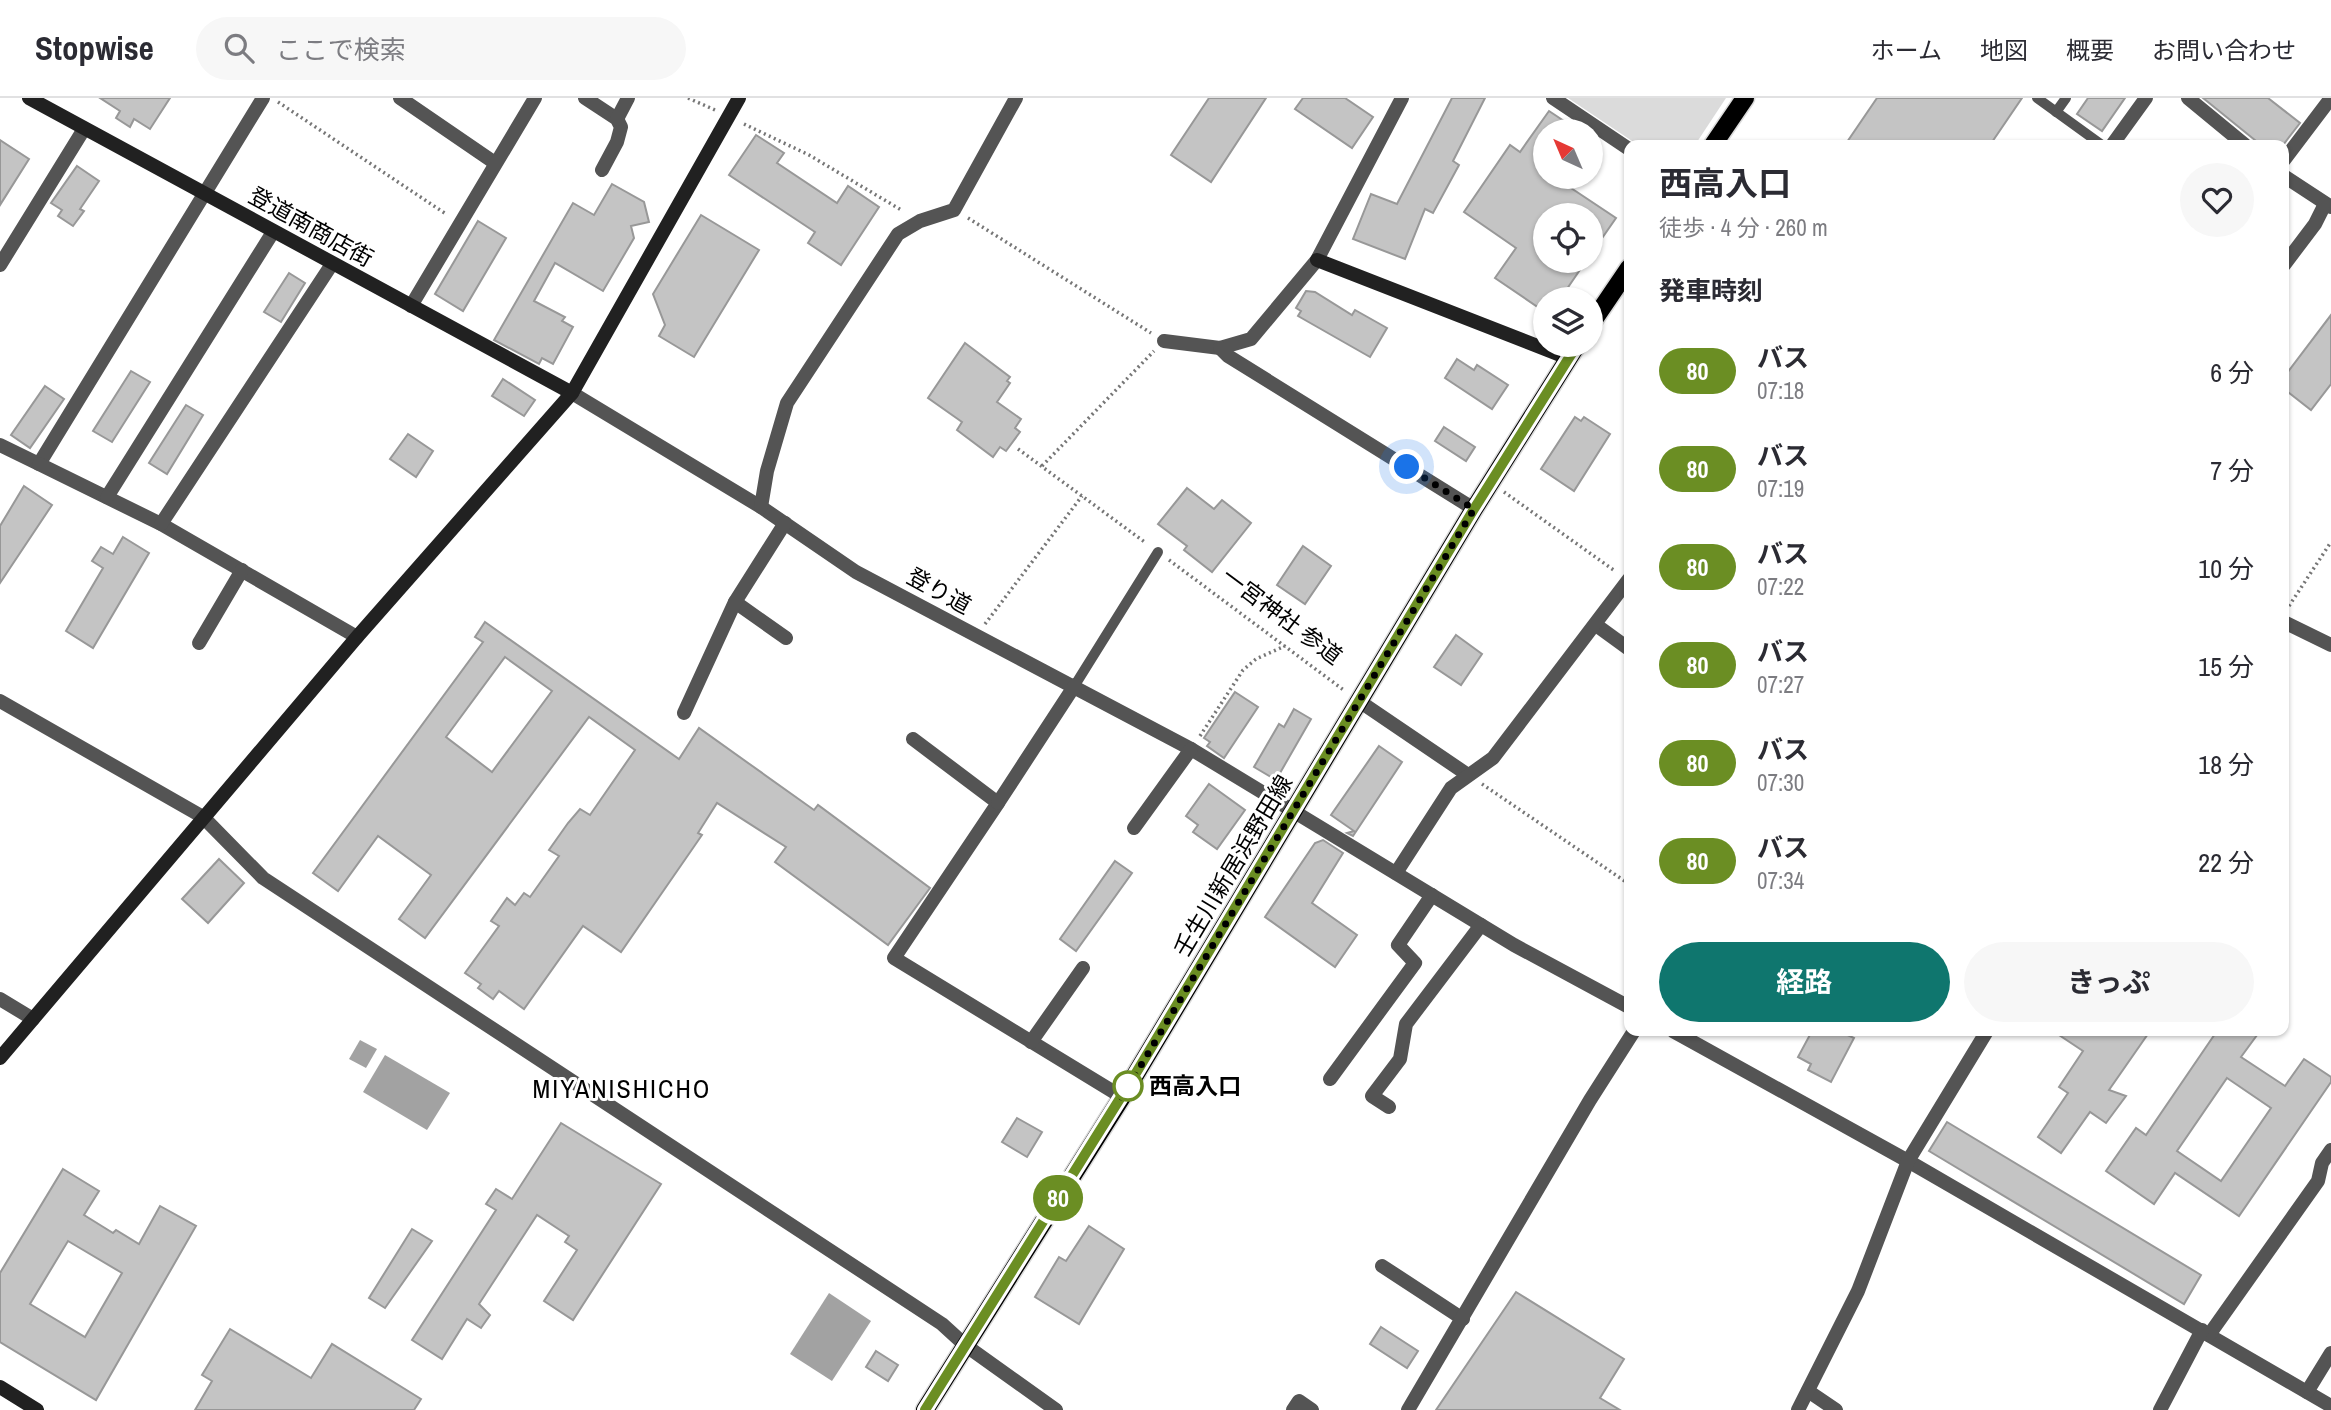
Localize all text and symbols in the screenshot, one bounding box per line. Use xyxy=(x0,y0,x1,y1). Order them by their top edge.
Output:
search box xyxy=(196,17,686,80)
text: Stopwise xyxy=(35,26,154,70)
icon: search xyxy=(220,29,258,67)
text: ここで検索 xyxy=(276,32,406,67)
text: ホーム xyxy=(1871,34,1942,66)
text: 地図 xyxy=(1980,34,2028,66)
text: 概要 xyxy=(2066,34,2114,66)
text: お問い合わせ xyxy=(2152,34,2296,66)
north arrow xyxy=(1533,119,1603,189)
map controls xyxy=(1533,119,1603,357)
text: 西高入口 xyxy=(1659,161,1791,205)
button: heart xyxy=(2180,163,2254,237)
street label: 登道南商店街 xyxy=(243,180,379,274)
button: locate xyxy=(1533,203,1603,273)
text: 徒歩 · 4 分 · 260 m xyxy=(1659,212,1828,243)
text: 発車時刻 xyxy=(1659,273,1763,308)
button: layers xyxy=(1533,287,1603,357)
text: バス xyxy=(1757,340,1809,375)
text: 80 xyxy=(1687,355,1708,387)
text: 6 分 xyxy=(2210,355,2254,390)
text: 07:18 xyxy=(1757,375,1804,406)
text: バス xyxy=(1757,438,1809,473)
your location xyxy=(1389,449,1424,484)
text: 80 xyxy=(1687,453,1708,485)
text: 7 分 xyxy=(2210,453,2254,488)
text: 07:19 xyxy=(1757,473,1804,504)
text: バス xyxy=(1757,536,1809,571)
text: 80 xyxy=(1687,551,1708,583)
text: 10 分 xyxy=(2198,551,2254,586)
street label: 登り道 xyxy=(902,560,977,621)
street label: 一宮神社 参道 xyxy=(1216,560,1349,671)
text: 07:22 xyxy=(1757,571,1804,602)
text: バス xyxy=(1757,634,1809,669)
text: 80 xyxy=(1687,649,1708,681)
text: 15 分 xyxy=(2198,649,2254,684)
text: 07:27 xyxy=(1757,669,1804,700)
text: バス xyxy=(1757,732,1809,767)
text: 80 xyxy=(1687,747,1708,779)
text: 18 分 xyxy=(2198,747,2254,782)
text: 07:30 xyxy=(1757,767,1804,798)
street label: 壬生川新居浜野田線 xyxy=(1166,769,1299,962)
text: バス xyxy=(1757,830,1809,865)
text: 80 xyxy=(1687,845,1708,877)
text: 22 分 xyxy=(2198,845,2254,880)
text: 07:34 xyxy=(1757,865,1804,896)
button: 経路 xyxy=(1659,942,1950,1022)
button: きっぷ xyxy=(1964,942,2254,1022)
place label: 西高入口 xyxy=(1149,1070,1241,1101)
district label: MIYANISHICHO xyxy=(533,1071,711,1106)
marker: 西高入口 xyxy=(1113,1071,1143,1101)
line badge: 80 xyxy=(1026,1175,1090,1221)
text: 80 xyxy=(1047,1182,1069,1214)

